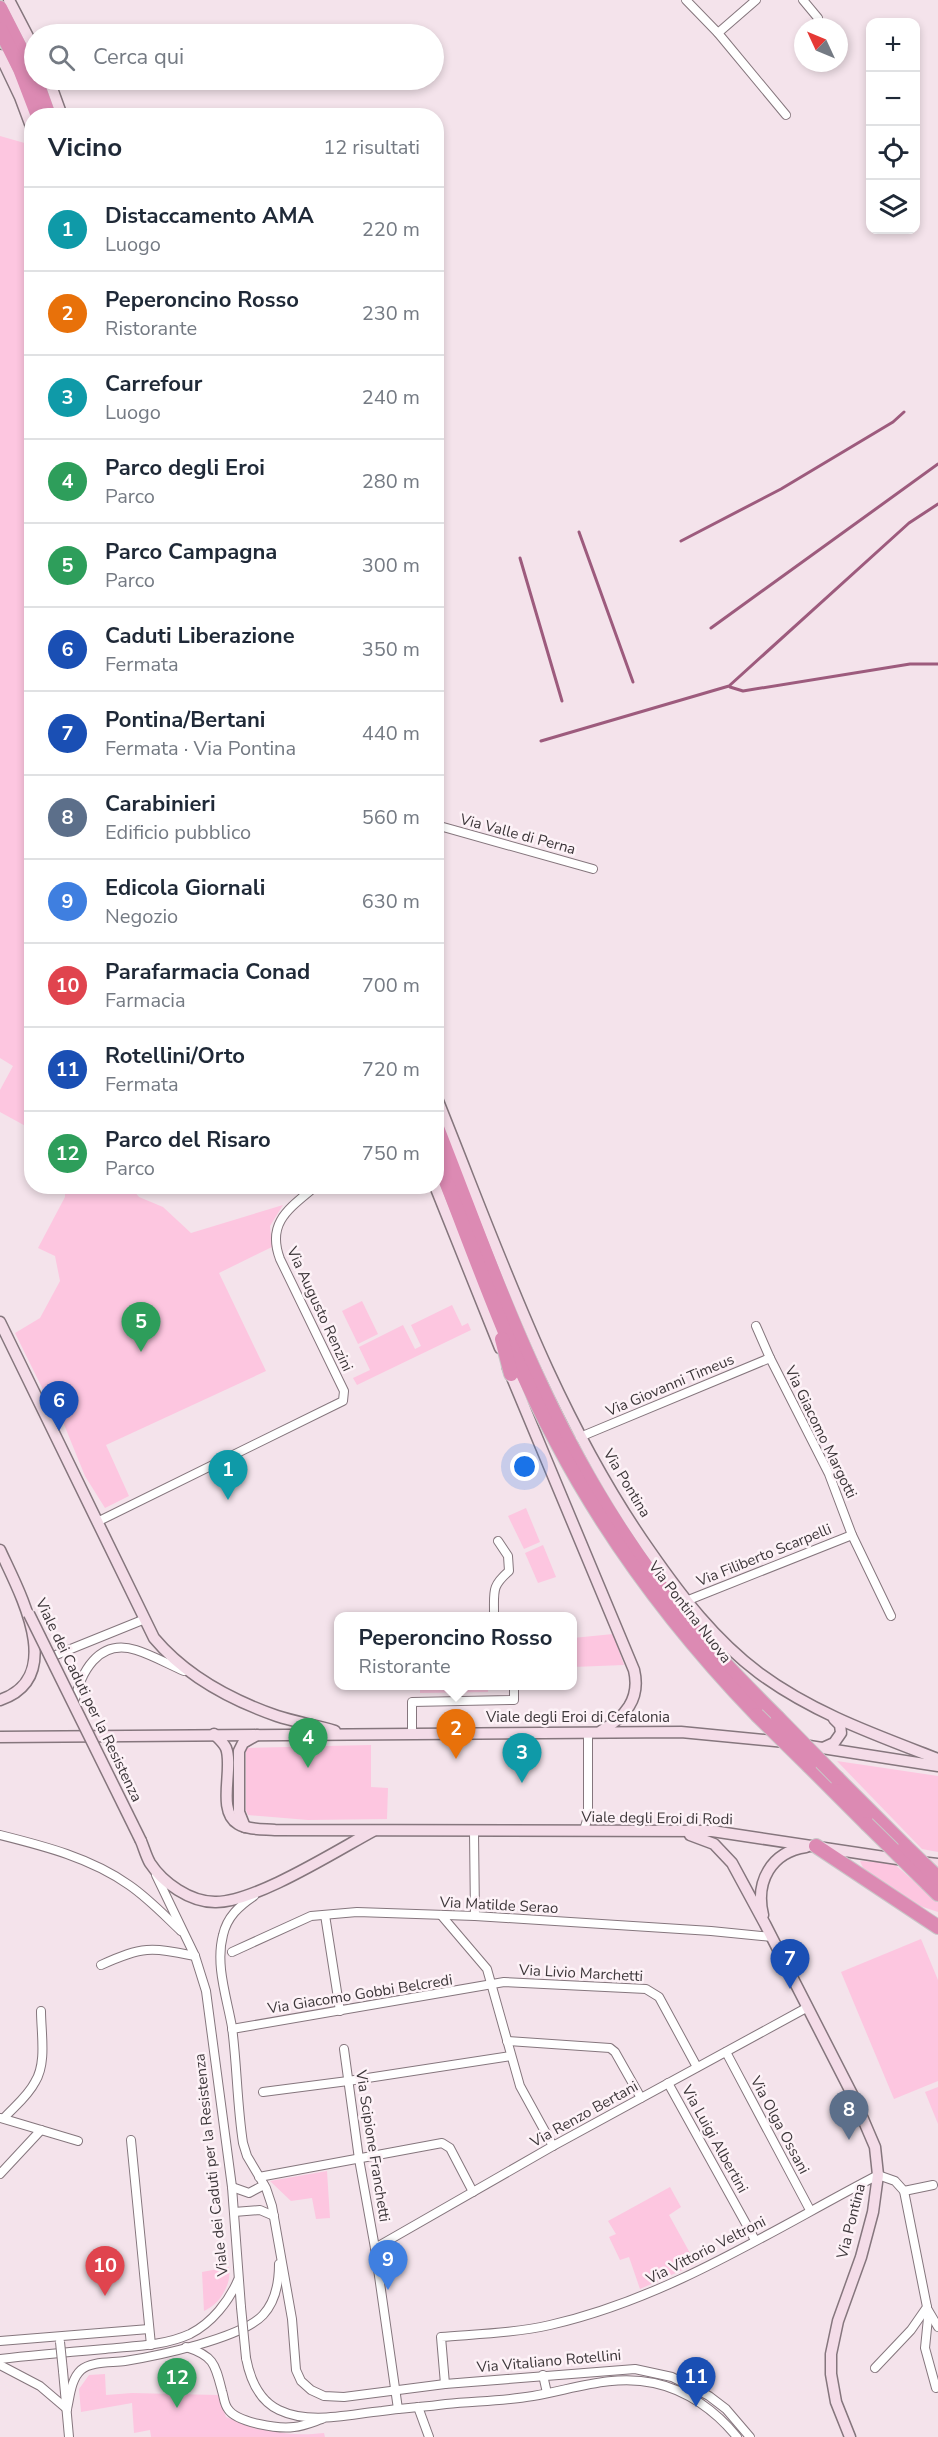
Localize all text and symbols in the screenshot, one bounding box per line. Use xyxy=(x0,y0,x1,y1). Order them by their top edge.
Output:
north arrow xyxy=(794,18,848,72)
map controls xyxy=(866,18,920,234)
button: + xyxy=(866,18,920,72)
search box xyxy=(24,24,444,90)
icon: search xyxy=(45,41,78,74)
text: Cerca qui xyxy=(93,42,184,72)
button: − xyxy=(866,72,920,126)
button: locate xyxy=(866,126,920,180)
text: Vicino xyxy=(48,130,122,165)
text: 12 risultati xyxy=(323,134,420,161)
button: layers xyxy=(866,180,920,234)
text: Distaccamento AMA xyxy=(105,201,314,231)
text: 1 xyxy=(62,216,74,243)
text: 220 m xyxy=(362,216,420,243)
text: Luogo xyxy=(105,231,161,258)
text: Peperoncino Rosso xyxy=(105,285,299,315)
text: 2 xyxy=(62,300,74,327)
text: 230 m xyxy=(362,300,420,327)
text: Ristorante xyxy=(105,315,197,342)
text: Carrefour xyxy=(105,369,202,399)
text: 3 xyxy=(62,384,74,411)
text: 240 m xyxy=(362,384,420,411)
text: Luogo xyxy=(105,399,161,426)
text: Parco degli Eroi xyxy=(105,453,265,483)
text: 4 xyxy=(62,468,74,495)
text: 280 m xyxy=(362,468,420,495)
text: Parco xyxy=(105,483,155,510)
text: Parco Campagna xyxy=(105,537,277,567)
text: 5 xyxy=(62,552,74,579)
text: 300 m xyxy=(362,552,420,579)
text: Parco xyxy=(105,567,155,594)
text: Caduti Liberazione xyxy=(105,621,295,651)
text: 6 xyxy=(62,636,74,663)
text: 350 m xyxy=(362,636,420,663)
text: Fermata xyxy=(105,651,179,678)
text: Pontina/Bertani xyxy=(105,705,265,735)
text: 7 xyxy=(62,720,74,747)
text: 440 m xyxy=(362,720,420,747)
text: Fermata · Via Pontina xyxy=(105,735,296,762)
text: Carabinieri xyxy=(105,789,216,819)
text: 8 xyxy=(62,804,74,831)
text: 560 m xyxy=(362,804,420,831)
street label: Via Valle di Perna xyxy=(457,809,578,859)
text: Edificio pubblico xyxy=(105,819,251,846)
text: Edicola Giornali xyxy=(105,873,265,903)
text: 9 xyxy=(62,888,74,915)
text: 630 m xyxy=(362,888,420,915)
text: Negozio xyxy=(105,903,178,930)
text: Parafarmacia Conad xyxy=(105,957,310,987)
text: 10 xyxy=(56,972,80,999)
text: 700 m xyxy=(362,972,420,999)
text: Farmacia xyxy=(105,987,186,1014)
text: Rotellini/Orto xyxy=(105,1041,245,1071)
text: 11 xyxy=(56,1056,80,1083)
text: 720 m xyxy=(362,1056,420,1083)
text: Fermata xyxy=(105,1071,179,1098)
text: Parco del Risaro xyxy=(105,1125,271,1155)
text: 12 xyxy=(56,1140,80,1167)
text: 750 m xyxy=(362,1140,420,1167)
text: Parco xyxy=(105,1155,155,1182)
street label: Via Augusto Renzini xyxy=(282,1242,358,1375)
pin: 5 xyxy=(122,1302,160,1352)
street label: Via Giovanni Timeus xyxy=(602,1349,737,1421)
street label: Via Giacomo Margotti xyxy=(780,1362,862,1502)
pin: 6 xyxy=(40,1382,78,1431)
street label: Via Pontina xyxy=(598,1444,655,1521)
pin: 1 xyxy=(208,1450,248,1500)
your location xyxy=(510,1452,539,1481)
street label: Via Filiberto Scarpelli xyxy=(693,1519,834,1592)
street label: Via Pontina Nuova xyxy=(643,1556,736,1667)
street label: Viale dei Caduti per la Resistenza xyxy=(30,1594,147,1805)
popup xyxy=(334,1612,577,1690)
text: Peperoncino Rosso xyxy=(359,1623,552,1653)
text: Ristorante xyxy=(359,1653,451,1680)
street label: Viale degli Eroi di Cefalonia xyxy=(485,1707,670,1727)
pin: 2 xyxy=(436,1710,476,1759)
pin: 4 xyxy=(288,1718,328,1768)
pin: 3 xyxy=(502,1734,542,1783)
street label: Viale degli Eroi di Rodi xyxy=(580,1807,733,1829)
street label: Via Matilde Serao xyxy=(438,1892,559,1918)
pin: 7 xyxy=(770,1940,810,1989)
street label: Via Livio Marchetti xyxy=(518,1960,643,1986)
street label: Via Giacomo Gobbi Belcredi xyxy=(265,1969,454,2019)
street label: Viale dei Caduti per la Resistenza xyxy=(189,2053,233,2278)
street label: Via Scipione Franchetti xyxy=(351,2068,395,2223)
street label: Via Olga Ossani xyxy=(745,2072,814,2177)
street label: Via Renzo Bertani xyxy=(526,2076,641,2152)
street label: Via Luigi Albertini xyxy=(677,2081,753,2196)
pin: 8 xyxy=(830,2090,868,2140)
street label: Via Pontina xyxy=(832,2181,870,2262)
street label: Via Vittorio Veltroni xyxy=(642,2211,769,2289)
pin: 9 xyxy=(368,2240,408,2290)
pin: 10 xyxy=(86,2246,124,2296)
street label: Via Vitaliano Rotellini xyxy=(475,2345,622,2377)
pin: 12 xyxy=(158,2358,196,2408)
pin: 11 xyxy=(676,2358,716,2407)

